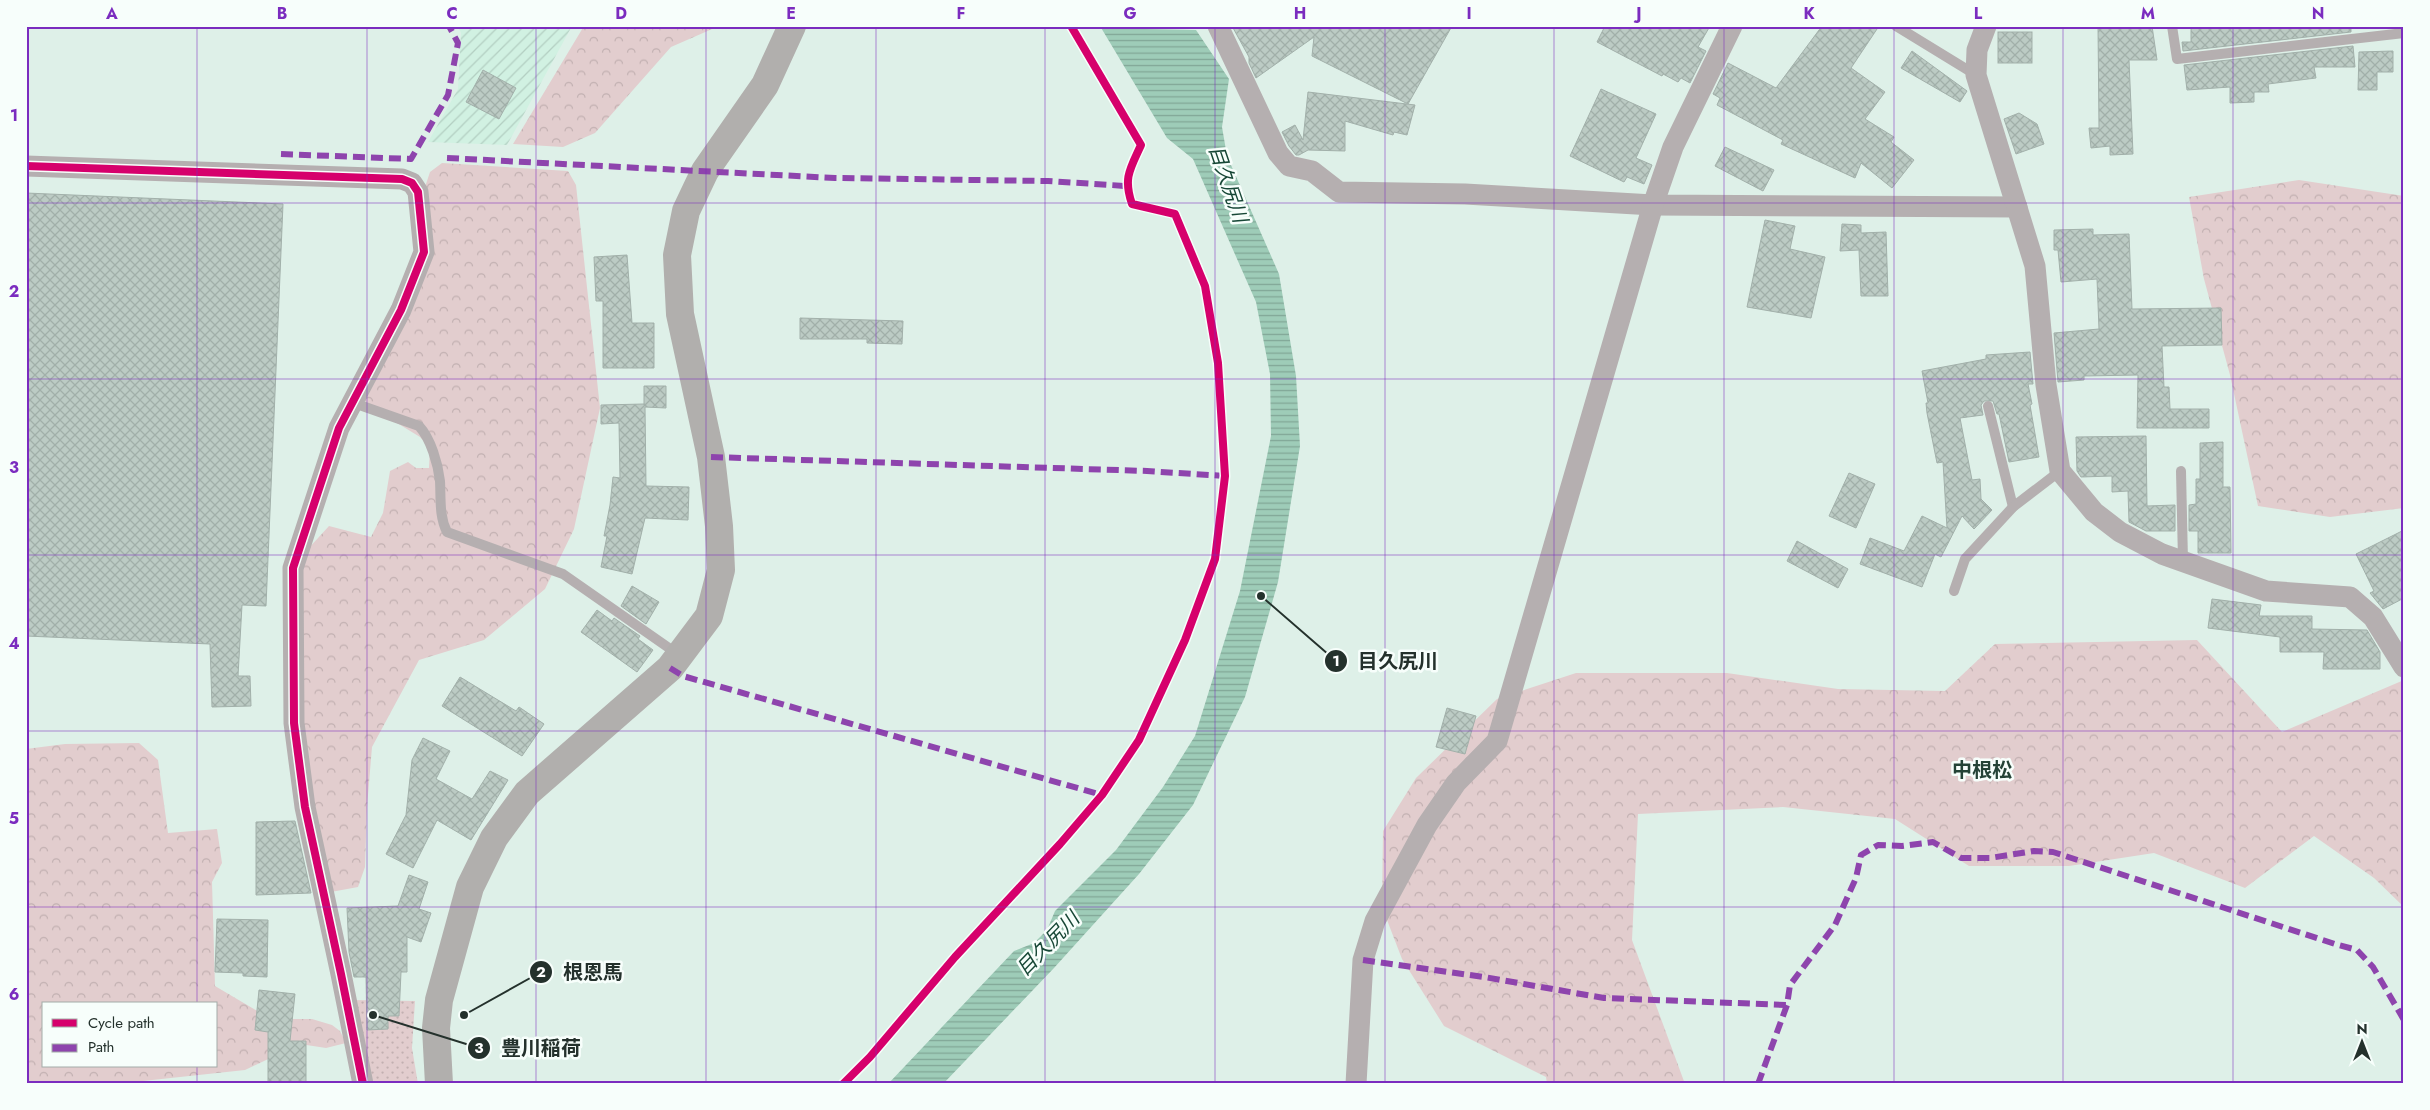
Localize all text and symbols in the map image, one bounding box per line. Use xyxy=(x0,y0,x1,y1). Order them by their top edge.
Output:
text: A xyxy=(105,2,118,25)
text: B xyxy=(277,2,287,25)
text: C xyxy=(446,2,458,25)
text: D xyxy=(615,2,627,25)
text: E xyxy=(786,2,796,25)
text: F xyxy=(957,2,965,25)
text: G xyxy=(1123,2,1137,25)
text: H xyxy=(1294,2,1306,25)
text: I xyxy=(1466,2,1472,25)
text: J xyxy=(1633,2,1642,25)
text: K xyxy=(1803,2,1815,25)
text: L xyxy=(1974,2,1983,25)
text: M xyxy=(2141,2,2155,25)
text: N xyxy=(2312,2,2324,25)
text: 1 xyxy=(10,104,18,127)
water label: 目久尻川 xyxy=(1201,141,1255,228)
text: 2 xyxy=(9,280,19,303)
text: 3 xyxy=(9,456,19,479)
text: 4 xyxy=(8,632,20,655)
callout: 目久尻川 xyxy=(1323,643,1448,678)
text: 目久尻川 xyxy=(1358,647,1438,676)
text: 1 xyxy=(1332,650,1340,672)
district label: 中根松 xyxy=(1952,756,2012,785)
text: 5 xyxy=(9,807,19,830)
water label: 目久尻川 xyxy=(1010,904,1088,983)
callout: 根恩馬 xyxy=(528,954,633,989)
text: 根恩馬 xyxy=(563,958,623,987)
text: 2 xyxy=(536,961,546,983)
text: 6 xyxy=(9,983,19,1006)
legend xyxy=(42,1002,218,1068)
text: Cycle path xyxy=(88,1012,155,1034)
north arrow xyxy=(2338,1018,2388,1068)
text: N xyxy=(2356,1019,2368,1039)
callout: 豊川稲荷 xyxy=(466,1031,591,1066)
text: 豊川稲荷 xyxy=(501,1034,581,1063)
text: Path xyxy=(88,1036,114,1058)
text: 3 xyxy=(474,1037,484,1059)

